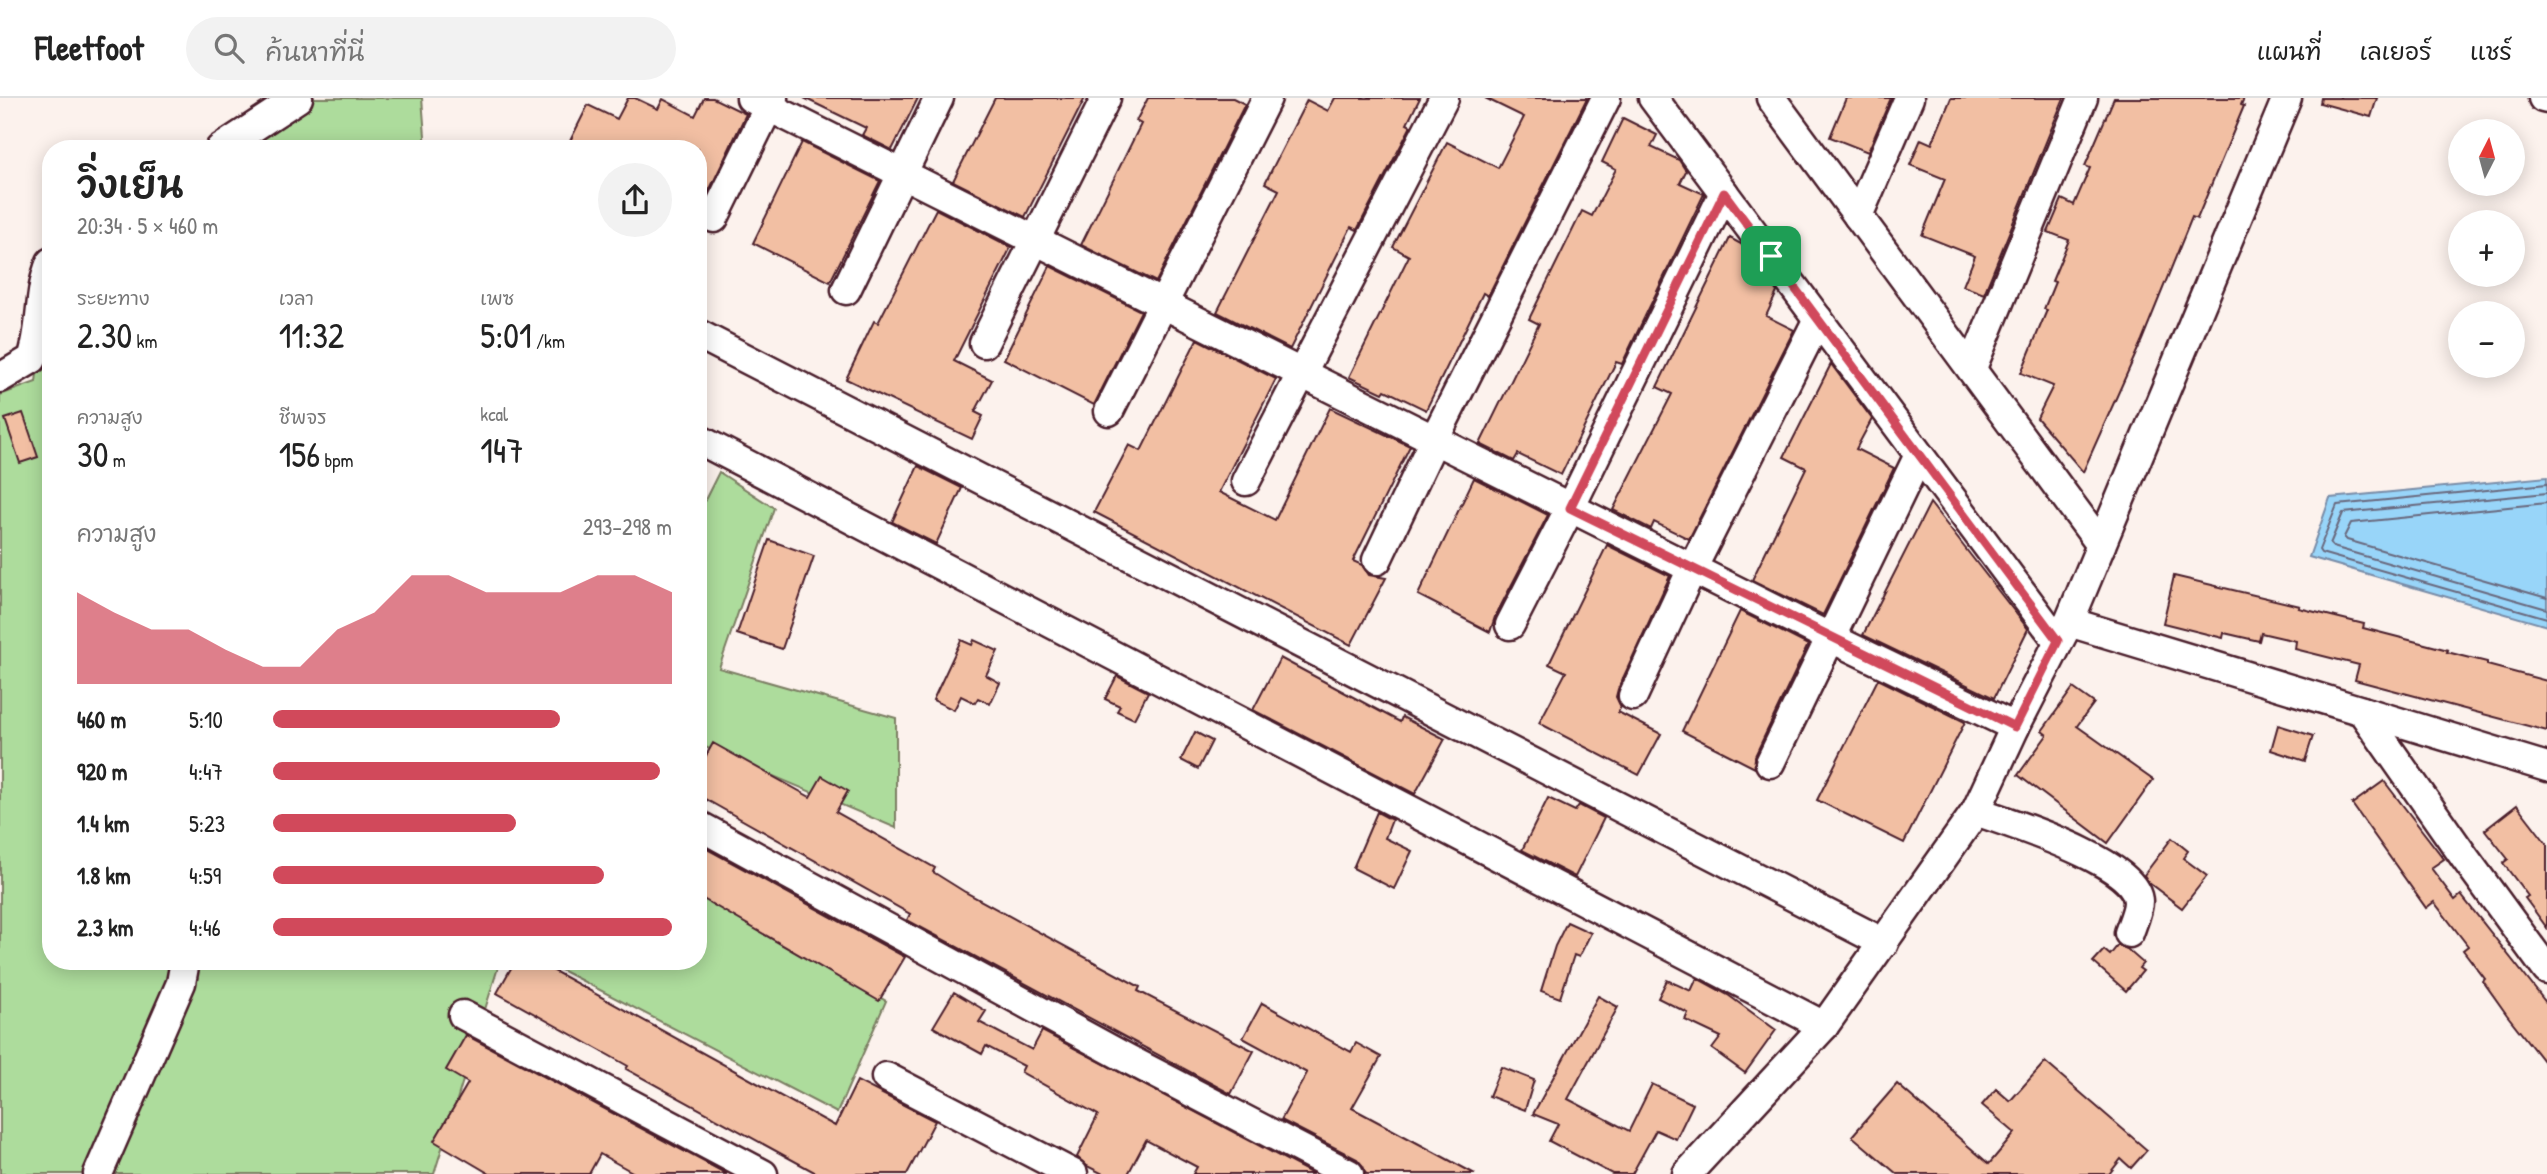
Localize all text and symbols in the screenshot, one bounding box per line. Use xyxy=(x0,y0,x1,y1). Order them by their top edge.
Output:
search box xyxy=(186,17,676,80)
text: Fleetfoot xyxy=(35,26,144,70)
icon: search xyxy=(210,29,248,67)
text: ค้นหาที่นี่ xyxy=(266,34,364,69)
text: แผนที่ xyxy=(2257,35,2322,67)
text: เลเยอร์ xyxy=(2360,35,2432,67)
text: แชร์ xyxy=(2470,35,2512,67)
north arrow xyxy=(2448,119,2525,196)
map controls xyxy=(2448,119,2525,378)
text: วิ่งเย็น xyxy=(77,158,183,210)
button: share xyxy=(598,163,672,237)
text: 20:34 · 5 × 460 m xyxy=(77,210,218,241)
button: + xyxy=(2448,210,2525,287)
pin xyxy=(1741,226,1801,286)
icon: arrive xyxy=(1752,237,1790,275)
text: ระยะทาง xyxy=(77,285,150,311)
text: เวลา xyxy=(279,285,314,311)
text: เพซ xyxy=(480,285,514,311)
button: − xyxy=(2448,301,2525,378)
text: 2.30 xyxy=(77,312,132,359)
text: 11:32 xyxy=(279,312,344,359)
text: 5:01 xyxy=(480,312,532,359)
text: km xyxy=(132,328,157,354)
text: /km xyxy=(532,328,565,354)
text: kcal xyxy=(480,401,508,427)
text: ความสูง xyxy=(77,404,143,430)
text: ชีพจร xyxy=(279,404,327,430)
text: 147 xyxy=(480,427,523,474)
text: 30 xyxy=(77,431,108,478)
text: 156 xyxy=(279,431,320,478)
text: m xyxy=(108,447,126,473)
text: bpm xyxy=(320,447,353,473)
text: 293–298 m xyxy=(583,511,672,542)
text: ความสูง xyxy=(77,518,156,549)
text: 460 m xyxy=(77,704,126,735)
text: 5:10 xyxy=(189,704,223,735)
text: 920 m xyxy=(77,756,127,787)
text: 4:47 xyxy=(189,756,223,787)
text: 1.4 km xyxy=(77,808,129,839)
text: 5:23 xyxy=(189,808,225,839)
text: 1.8 km xyxy=(77,860,131,891)
text: 4:59 xyxy=(189,860,221,891)
text: 2.3 km xyxy=(77,912,133,943)
text: 4:46 xyxy=(189,912,221,943)

